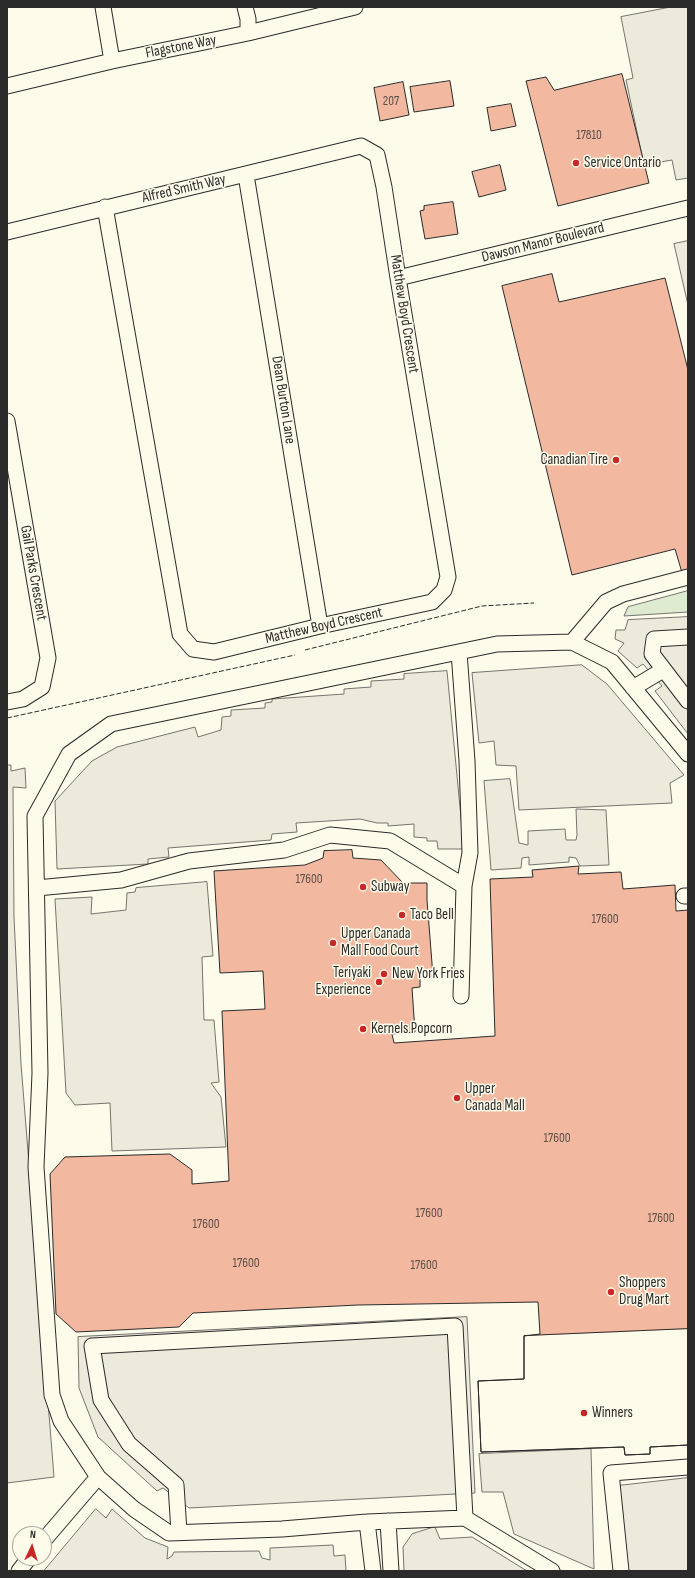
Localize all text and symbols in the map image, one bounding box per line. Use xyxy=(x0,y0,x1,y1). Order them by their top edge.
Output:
street label: Flagstone Way xyxy=(144,31,218,63)
house number: 207 xyxy=(383,94,399,110)
house number: 17810 xyxy=(576,128,602,144)
place label: Service Ontario xyxy=(584,154,661,172)
marker: Service Ontario xyxy=(571,158,581,168)
street label: Alfred Smith Way xyxy=(140,171,228,207)
street label: Dawson Manor Boulevard xyxy=(480,219,606,267)
street label: Matthew Boyd Crescent xyxy=(386,253,422,375)
street label: Dean Burton Lane xyxy=(267,355,299,445)
place label: Canadian Tire xyxy=(540,451,608,469)
marker: Canadian Tire xyxy=(611,455,621,465)
street label: Gail Parks Crescent xyxy=(16,524,50,622)
street label: Matthew Boyd Crescent xyxy=(264,604,384,648)
house number: 17600 xyxy=(295,872,323,888)
place label: Subway xyxy=(371,878,410,896)
marker: Subway xyxy=(358,882,368,892)
place label: Taco Bell xyxy=(410,906,454,924)
marker: Taco Bell xyxy=(397,910,407,920)
house number: 17600 xyxy=(591,912,619,928)
place label: Upper Canada Mall Food Court xyxy=(341,925,419,960)
marker: Upper Canada Mall Food Court xyxy=(328,938,338,948)
place label: Teriyaki Experience xyxy=(315,964,371,999)
place label: New York Fries xyxy=(392,965,465,983)
marker: New York Fries xyxy=(379,969,389,979)
marker: Teriyaki Experience xyxy=(374,977,384,987)
place label: Kernels Popcorn xyxy=(371,1020,453,1038)
marker: Kernels Popcorn xyxy=(358,1024,368,1034)
place label: Upper Canada Mall xyxy=(465,1080,525,1115)
marker: Upper Canada Mall xyxy=(452,1093,462,1103)
house number: 17600 xyxy=(543,1131,571,1147)
house number: 17600 xyxy=(415,1206,443,1222)
house number: 17600 xyxy=(647,1211,675,1227)
house number: 17600 xyxy=(192,1217,220,1233)
house number: 17600 xyxy=(232,1256,260,1272)
house number: 17600 xyxy=(410,1258,438,1274)
place label: Shoppers Drug Mart xyxy=(619,1274,669,1309)
marker: Shoppers Drug Mart xyxy=(606,1287,616,1297)
place label: Winners xyxy=(592,1404,633,1422)
marker: Winners xyxy=(579,1408,589,1418)
north arrow xyxy=(12,1526,52,1566)
text: N xyxy=(29,1528,36,1541)

